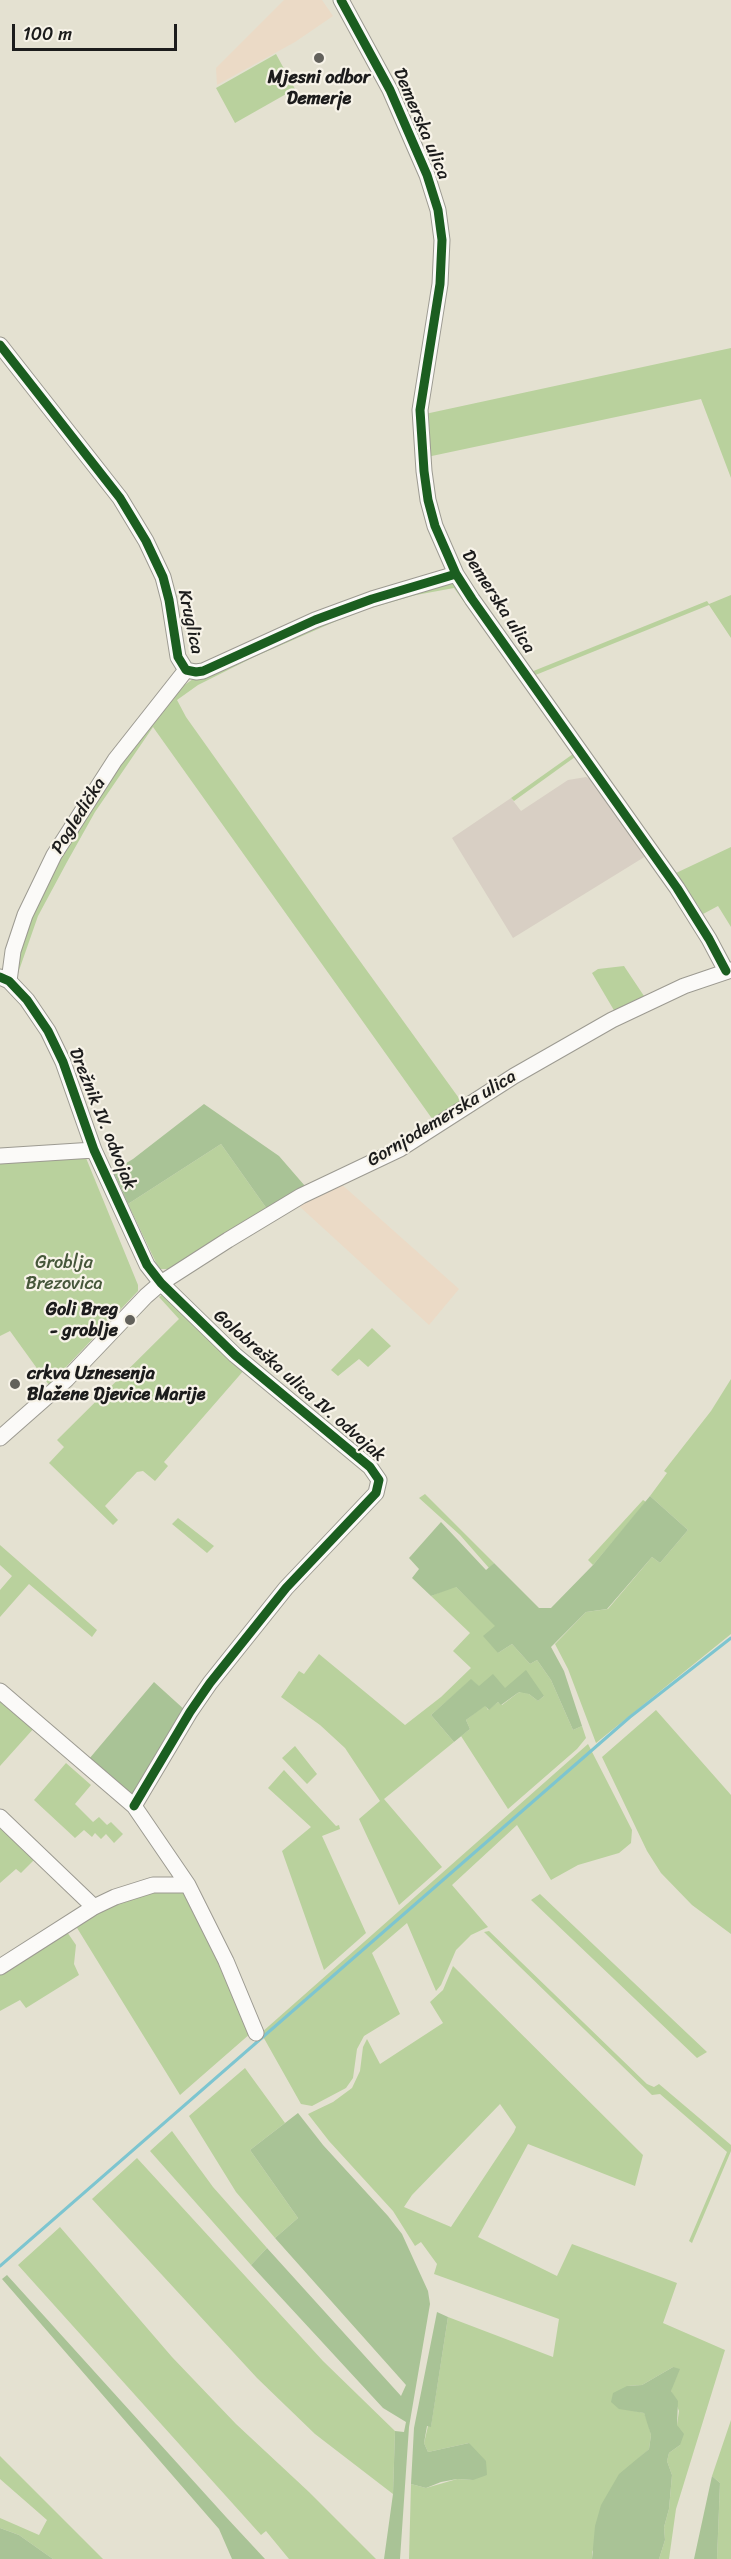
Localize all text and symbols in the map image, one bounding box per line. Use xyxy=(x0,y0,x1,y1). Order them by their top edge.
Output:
scale bar xyxy=(15,12,180,50)
text: 100 m xyxy=(23,18,72,50)
marker: Mjesni odbor Demerje xyxy=(312,51,326,65)
street label: Demerska ulica xyxy=(388,65,454,183)
place label: Mjesni odbor Demerje xyxy=(268,67,370,110)
street label: Demerska ulica xyxy=(457,546,539,658)
street label: Kruglica xyxy=(173,588,207,656)
street label: Pogledička xyxy=(47,774,111,858)
street label: Drežnik IV. odvojak xyxy=(64,1045,140,1193)
street label: Gornjodemerska ulica xyxy=(364,1066,520,1172)
park label: Groblja Brezovica xyxy=(25,1252,103,1294)
place label: Goli Breg - groblje xyxy=(46,1299,118,1342)
street label: Golobreška ulica IV. odvojak xyxy=(209,1306,389,1466)
marker: Goli Breg - groblje xyxy=(123,1313,137,1327)
place label: crkva Uznesenja Blažene Djevice Marije xyxy=(27,1363,206,1406)
marker: crkva Uznesenja Blažene Djevice Marije xyxy=(8,1377,22,1391)

